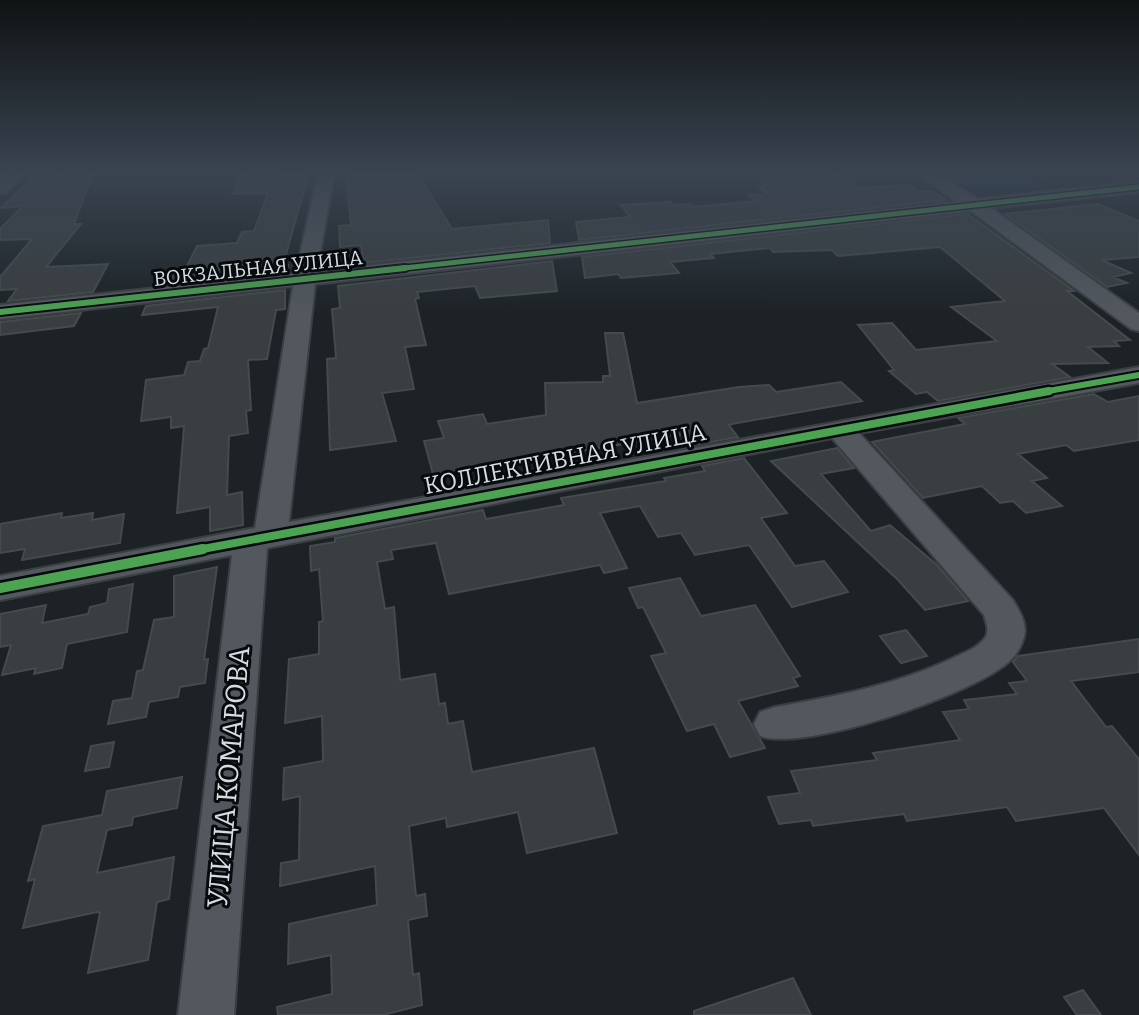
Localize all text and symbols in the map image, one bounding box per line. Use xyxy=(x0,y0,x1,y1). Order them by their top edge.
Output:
street label: ВОКЗАЛЬНАЯ УЛИЦА xyxy=(152,245,365,291)
street label: КОЛЛЕКТИВНАЯ УЛИЦА xyxy=(422,418,708,500)
street label: УЛИЦА КОМАРОВА xyxy=(201,645,256,909)

